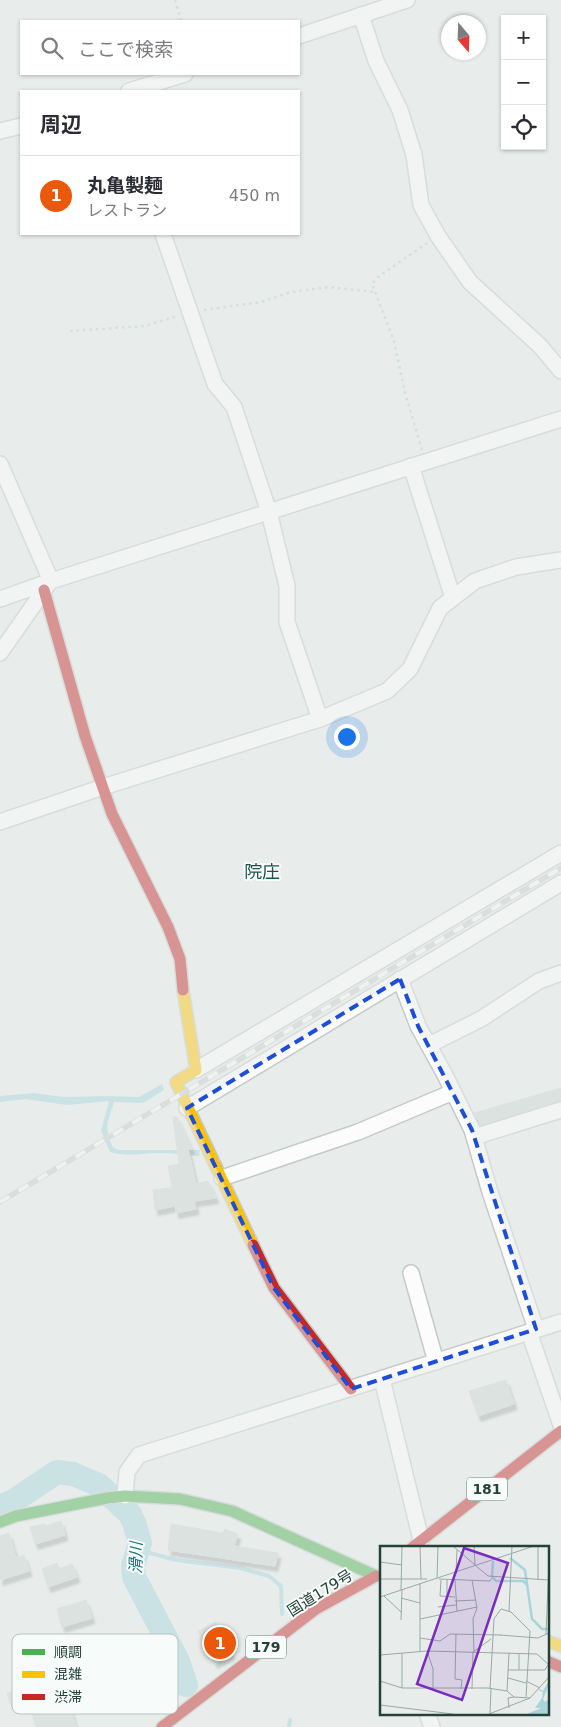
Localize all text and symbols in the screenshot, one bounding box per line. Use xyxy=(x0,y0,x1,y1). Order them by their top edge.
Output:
north arrow xyxy=(441,15,486,60)
map controls xyxy=(501,15,546,150)
button: + xyxy=(501,15,546,60)
search box xyxy=(20,20,300,75)
icon: search xyxy=(38,34,66,62)
text: ここで検索 xyxy=(78,38,173,60)
button: − xyxy=(501,60,546,105)
button: locate xyxy=(501,105,546,150)
text: 周辺 xyxy=(40,113,82,137)
text: 丸亀製麺 xyxy=(87,174,163,196)
text: 1 xyxy=(50,186,62,205)
text: 450 m xyxy=(229,186,280,205)
text: レストラン xyxy=(87,201,167,220)
your location xyxy=(334,724,360,750)
district label: 院庄 xyxy=(244,861,280,882)
road number: 181 xyxy=(467,1478,507,1500)
water label: 滑川 xyxy=(126,1540,146,1574)
inset map xyxy=(380,1546,548,1714)
street label: 国道179号 xyxy=(284,1566,356,1620)
pin: 1 xyxy=(204,1624,236,1662)
legend xyxy=(12,1634,178,1714)
road number: 179 xyxy=(246,1635,286,1658)
text: 順調 xyxy=(54,1644,82,1660)
text: 混雑 xyxy=(54,1666,82,1682)
text: 渋滞 xyxy=(54,1689,82,1705)

